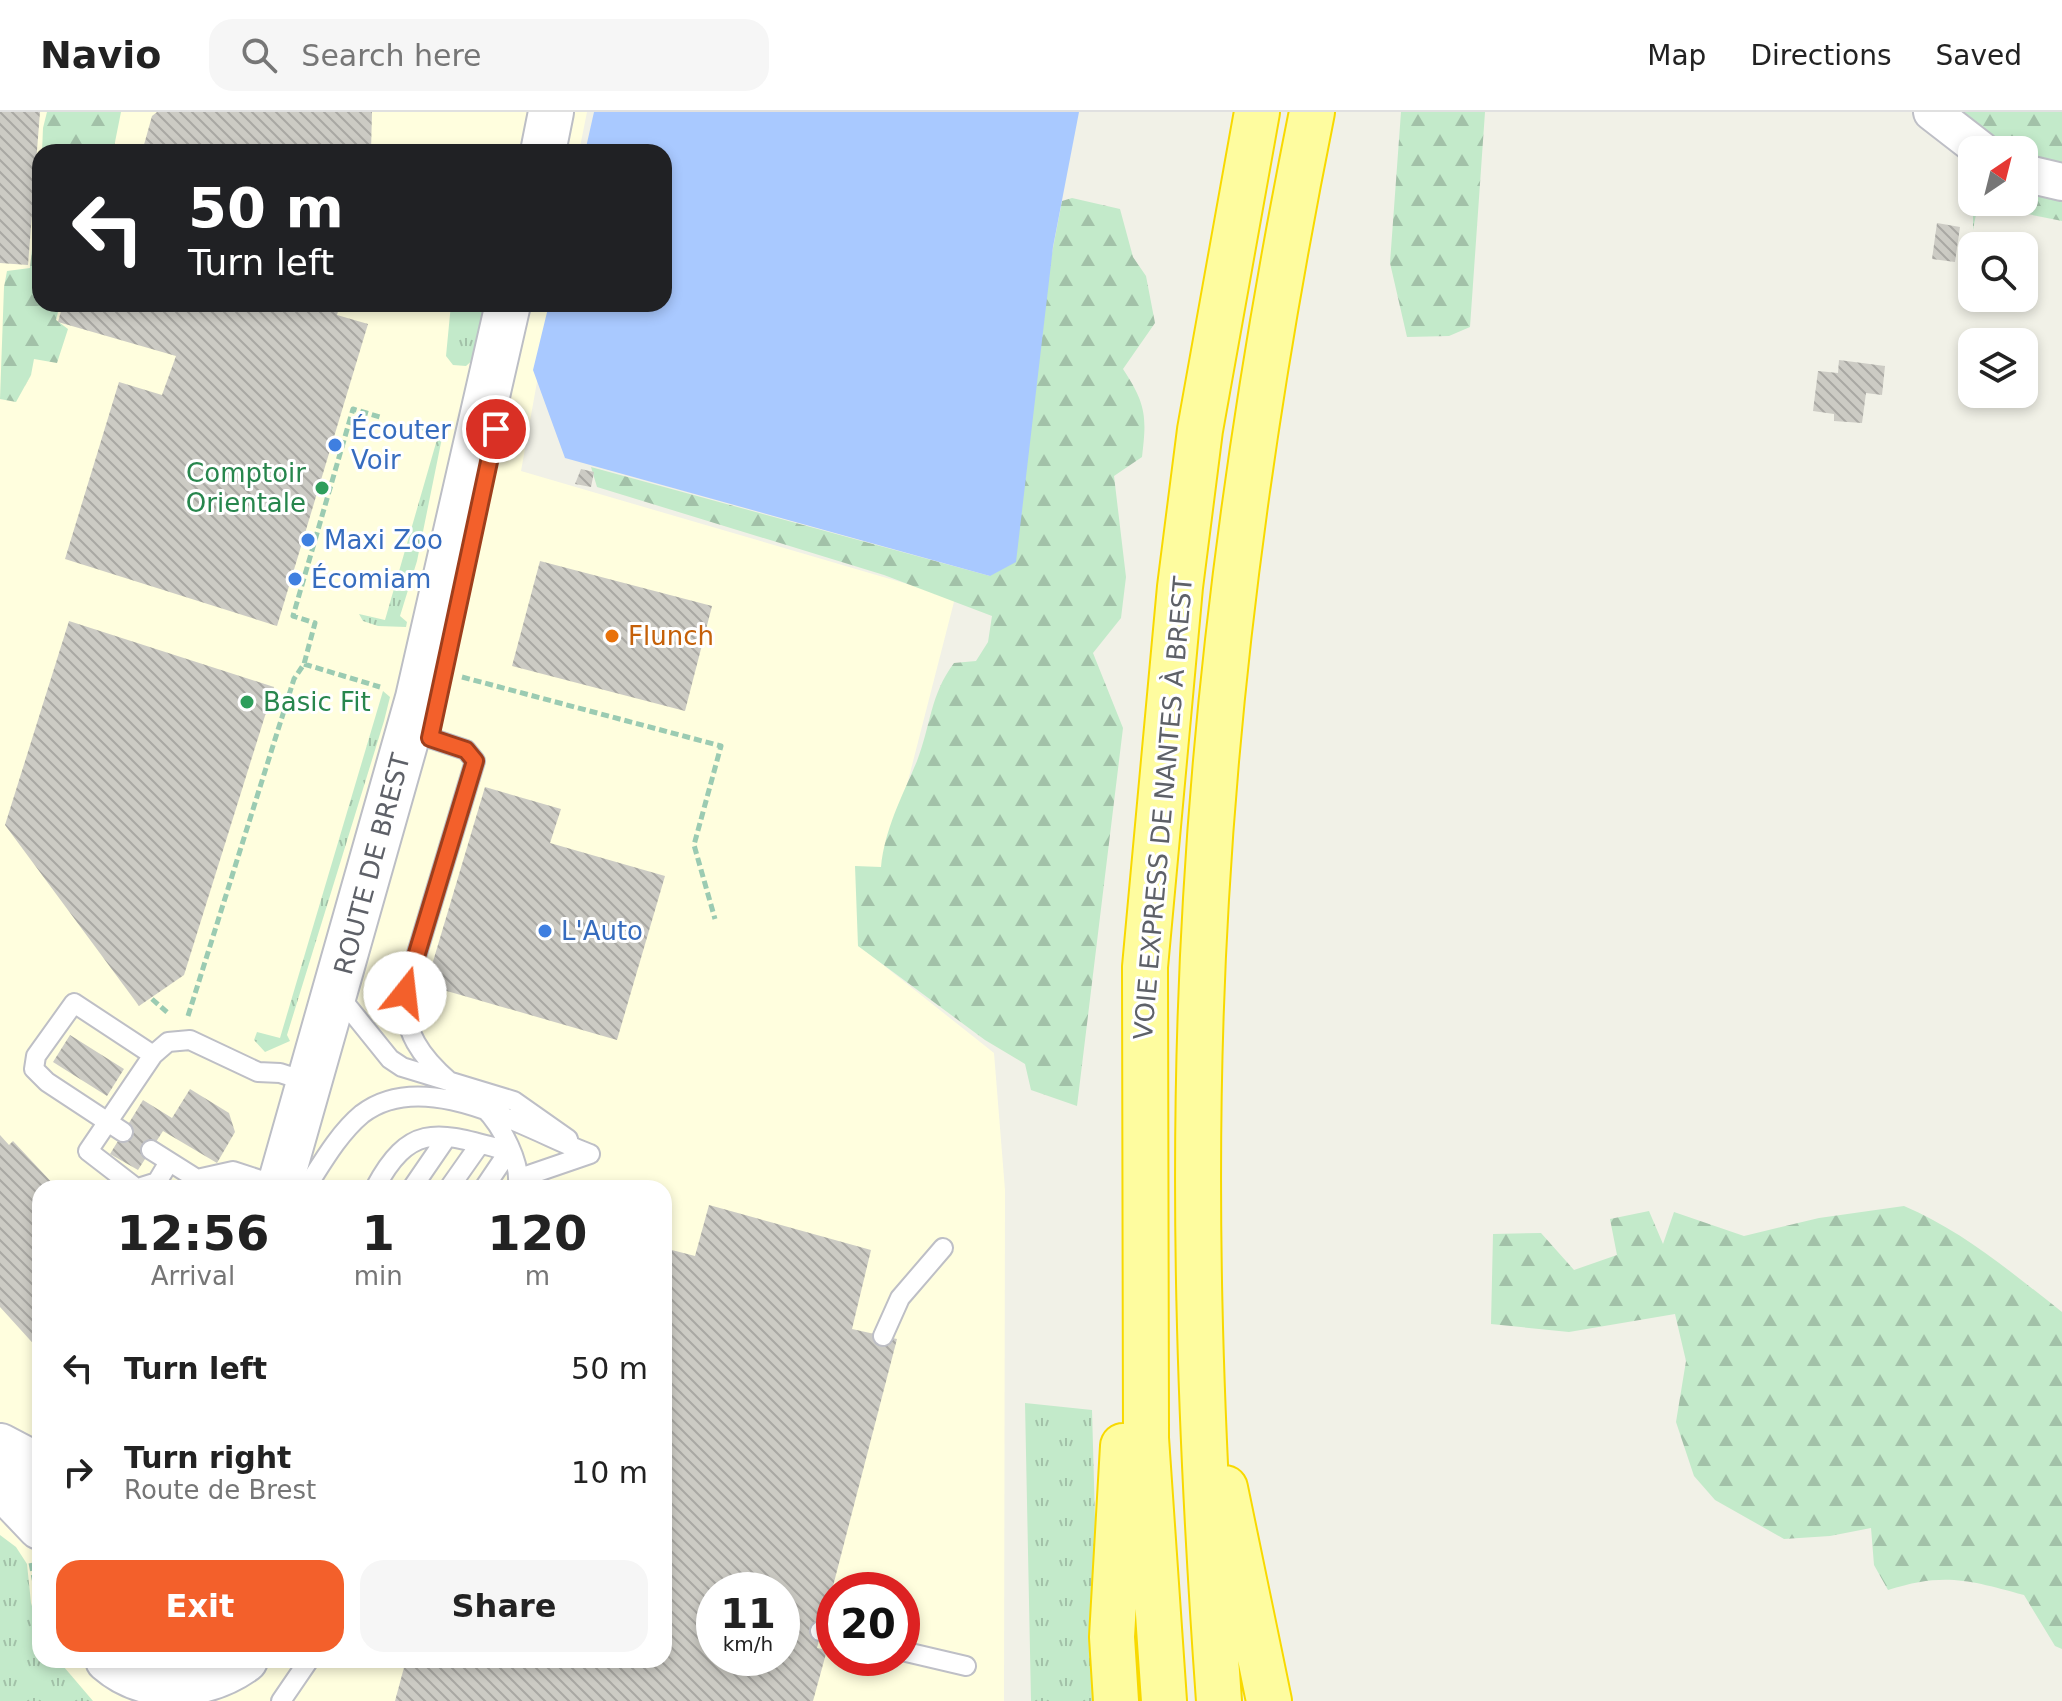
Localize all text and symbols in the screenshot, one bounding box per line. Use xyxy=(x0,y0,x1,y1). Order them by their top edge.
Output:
search box xyxy=(209,19,769,91)
text: Navio xyxy=(40,33,161,77)
icon: search xyxy=(237,33,281,77)
text: Search here xyxy=(301,38,482,73)
text: Map xyxy=(1647,39,1706,72)
text: Directions xyxy=(1750,39,1891,72)
text: Saved xyxy=(1935,39,2022,72)
north arrow xyxy=(1958,136,2038,216)
map controls xyxy=(1958,136,2038,408)
text: 50 m xyxy=(188,175,344,240)
icon: left xyxy=(56,176,160,280)
button: search xyxy=(1958,232,2038,312)
text: Turn left xyxy=(188,242,334,283)
button: layers xyxy=(1958,328,2038,408)
pin xyxy=(462,395,530,463)
icon: arrive xyxy=(474,407,518,451)
place label: Écouter Voir xyxy=(351,414,451,475)
marker: Écouter Voir xyxy=(326,436,344,454)
place label: Comptoir Orientale xyxy=(186,458,306,518)
marker: Comptoir Orientale xyxy=(313,479,331,497)
place label: Maxi Zoo xyxy=(324,525,443,555)
marker: Maxi Zoo xyxy=(299,531,317,549)
place label: Écomiam xyxy=(311,563,431,594)
marker: Écomiam xyxy=(286,570,304,588)
street label: VOIE EXPRESS DE NANTES À BREST xyxy=(1127,575,1198,1041)
place label: Flunch xyxy=(628,621,714,651)
marker: Flunch xyxy=(603,627,621,645)
place label: Basic Fit xyxy=(263,687,371,717)
marker: Basic Fit xyxy=(238,693,256,711)
street label: ROUTE DE BREST xyxy=(328,750,416,978)
place label: L'Auto xyxy=(561,916,643,946)
marker: L'Auto xyxy=(536,922,554,940)
position arrow xyxy=(363,951,447,1035)
text: 12:56 xyxy=(116,1205,269,1261)
text: 1 xyxy=(362,1205,395,1261)
text: 120 xyxy=(487,1205,587,1261)
text: Arrival xyxy=(151,1261,235,1291)
text: min xyxy=(354,1261,403,1291)
text: m xyxy=(525,1261,550,1291)
icon: left xyxy=(56,1346,100,1390)
text: Turn left xyxy=(124,1351,267,1386)
text: 50 m xyxy=(571,1351,648,1386)
text: Turn right xyxy=(124,1440,291,1475)
icon: right xyxy=(56,1450,100,1494)
text: 10 m xyxy=(571,1455,648,1490)
text: Route de Brest xyxy=(124,1475,316,1505)
button: Exit xyxy=(56,1560,344,1652)
button: Share xyxy=(360,1560,648,1652)
speed limit sign: 20 xyxy=(816,1572,920,1676)
text: 11 xyxy=(720,1591,776,1637)
text: km/h xyxy=(723,1632,773,1656)

